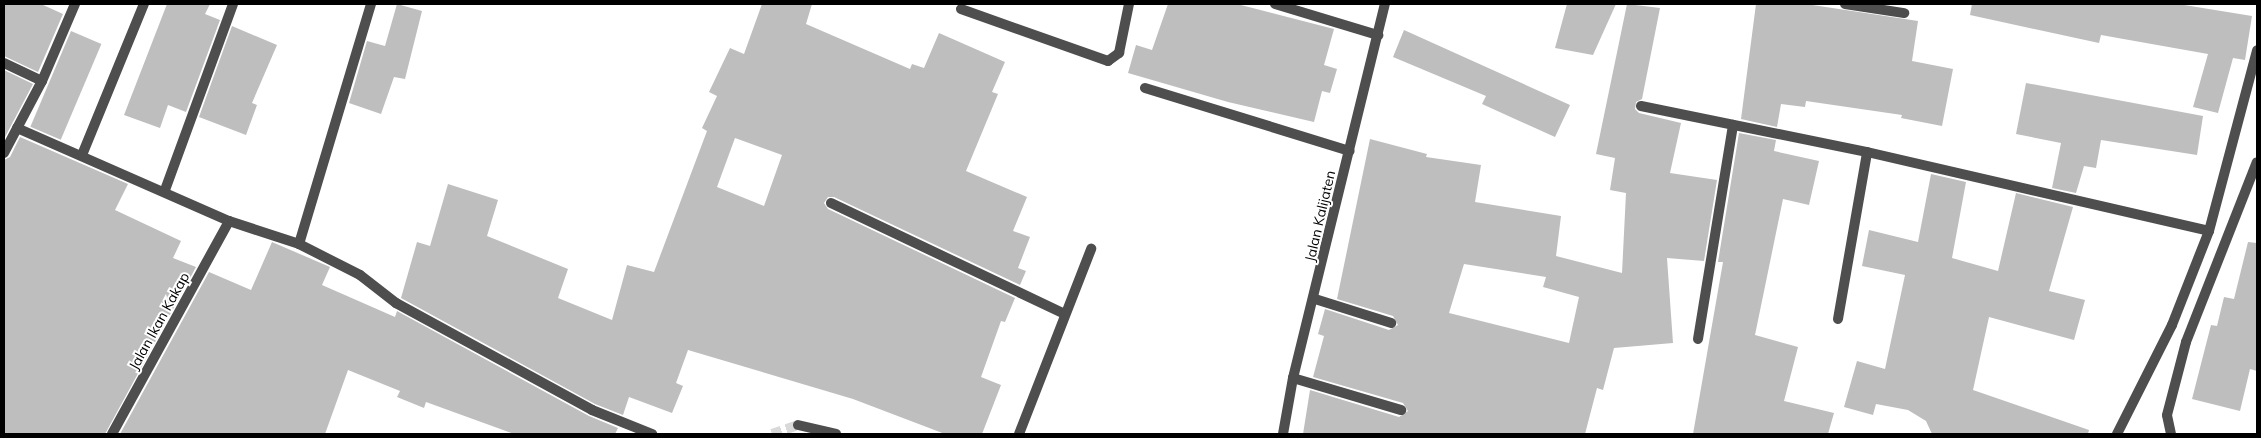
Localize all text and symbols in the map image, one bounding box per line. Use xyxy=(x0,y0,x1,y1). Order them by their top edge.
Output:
street label: Jalan Kalijaten xyxy=(1301,169,1339,263)
street label: Jalan Ikan Kakap xyxy=(125,269,193,373)

